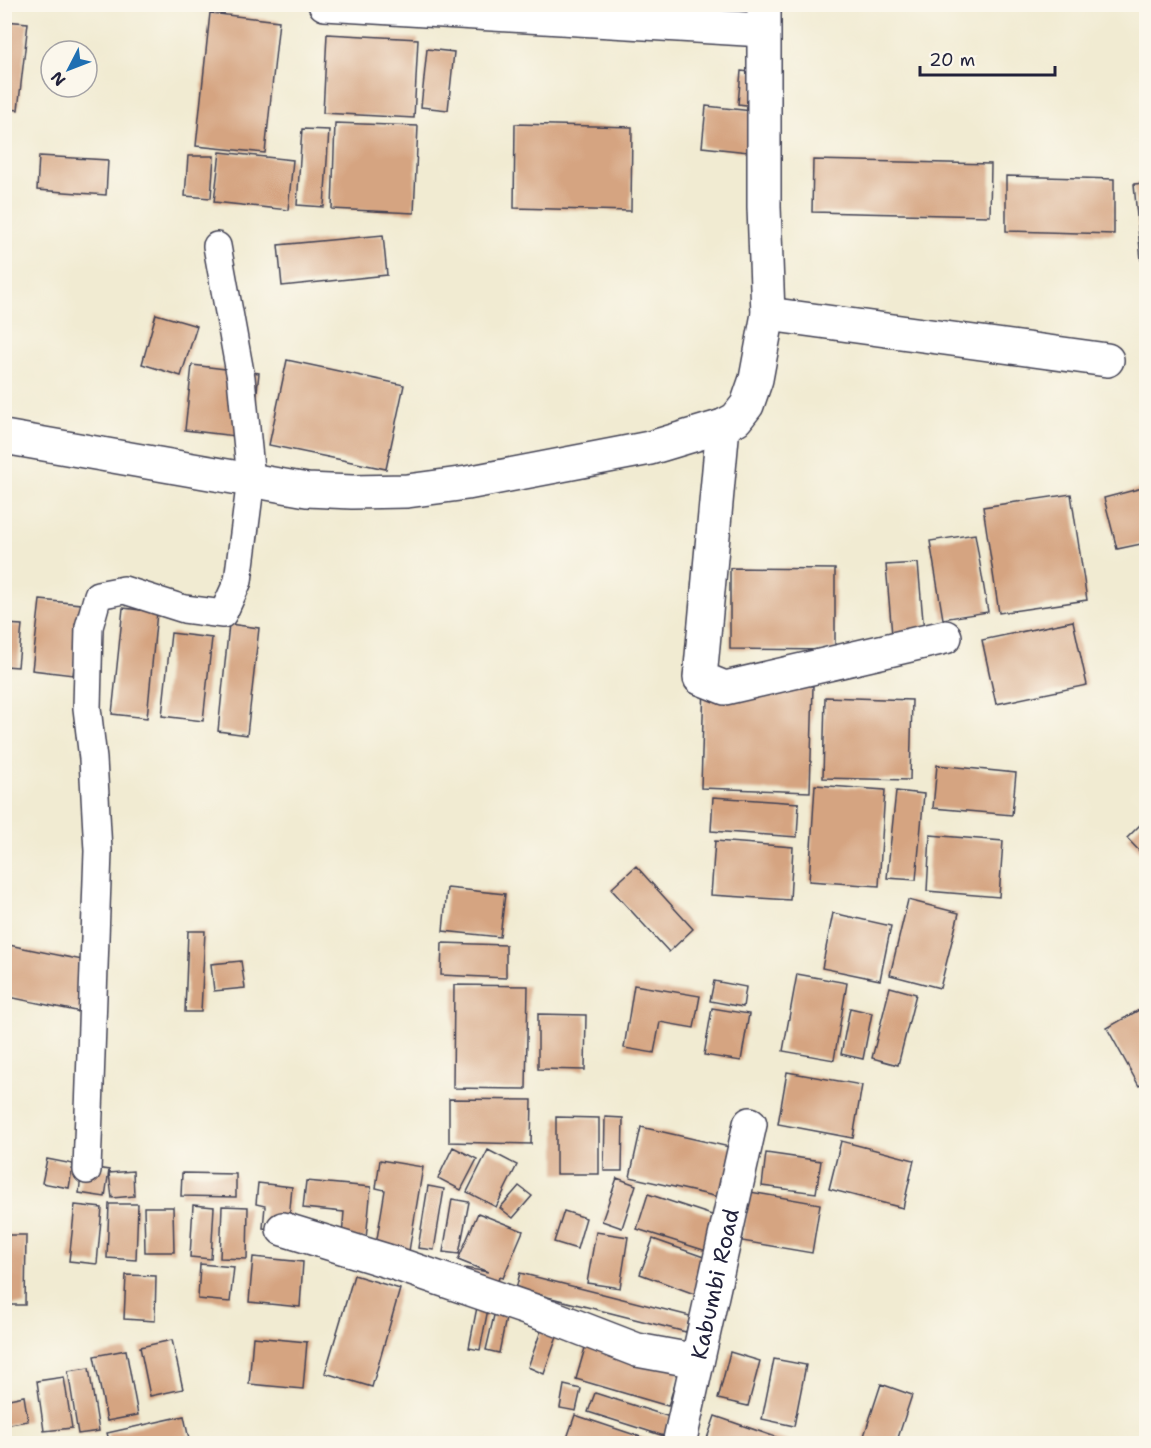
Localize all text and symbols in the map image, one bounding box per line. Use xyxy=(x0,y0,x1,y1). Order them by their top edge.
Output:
north arrow xyxy=(39,39,99,99)
scale bar xyxy=(920,39,1055,77)
text: 20 m xyxy=(929,48,975,72)
text: N xyxy=(46,67,70,90)
street label: Kabumbi Road xyxy=(684,1206,745,1362)

